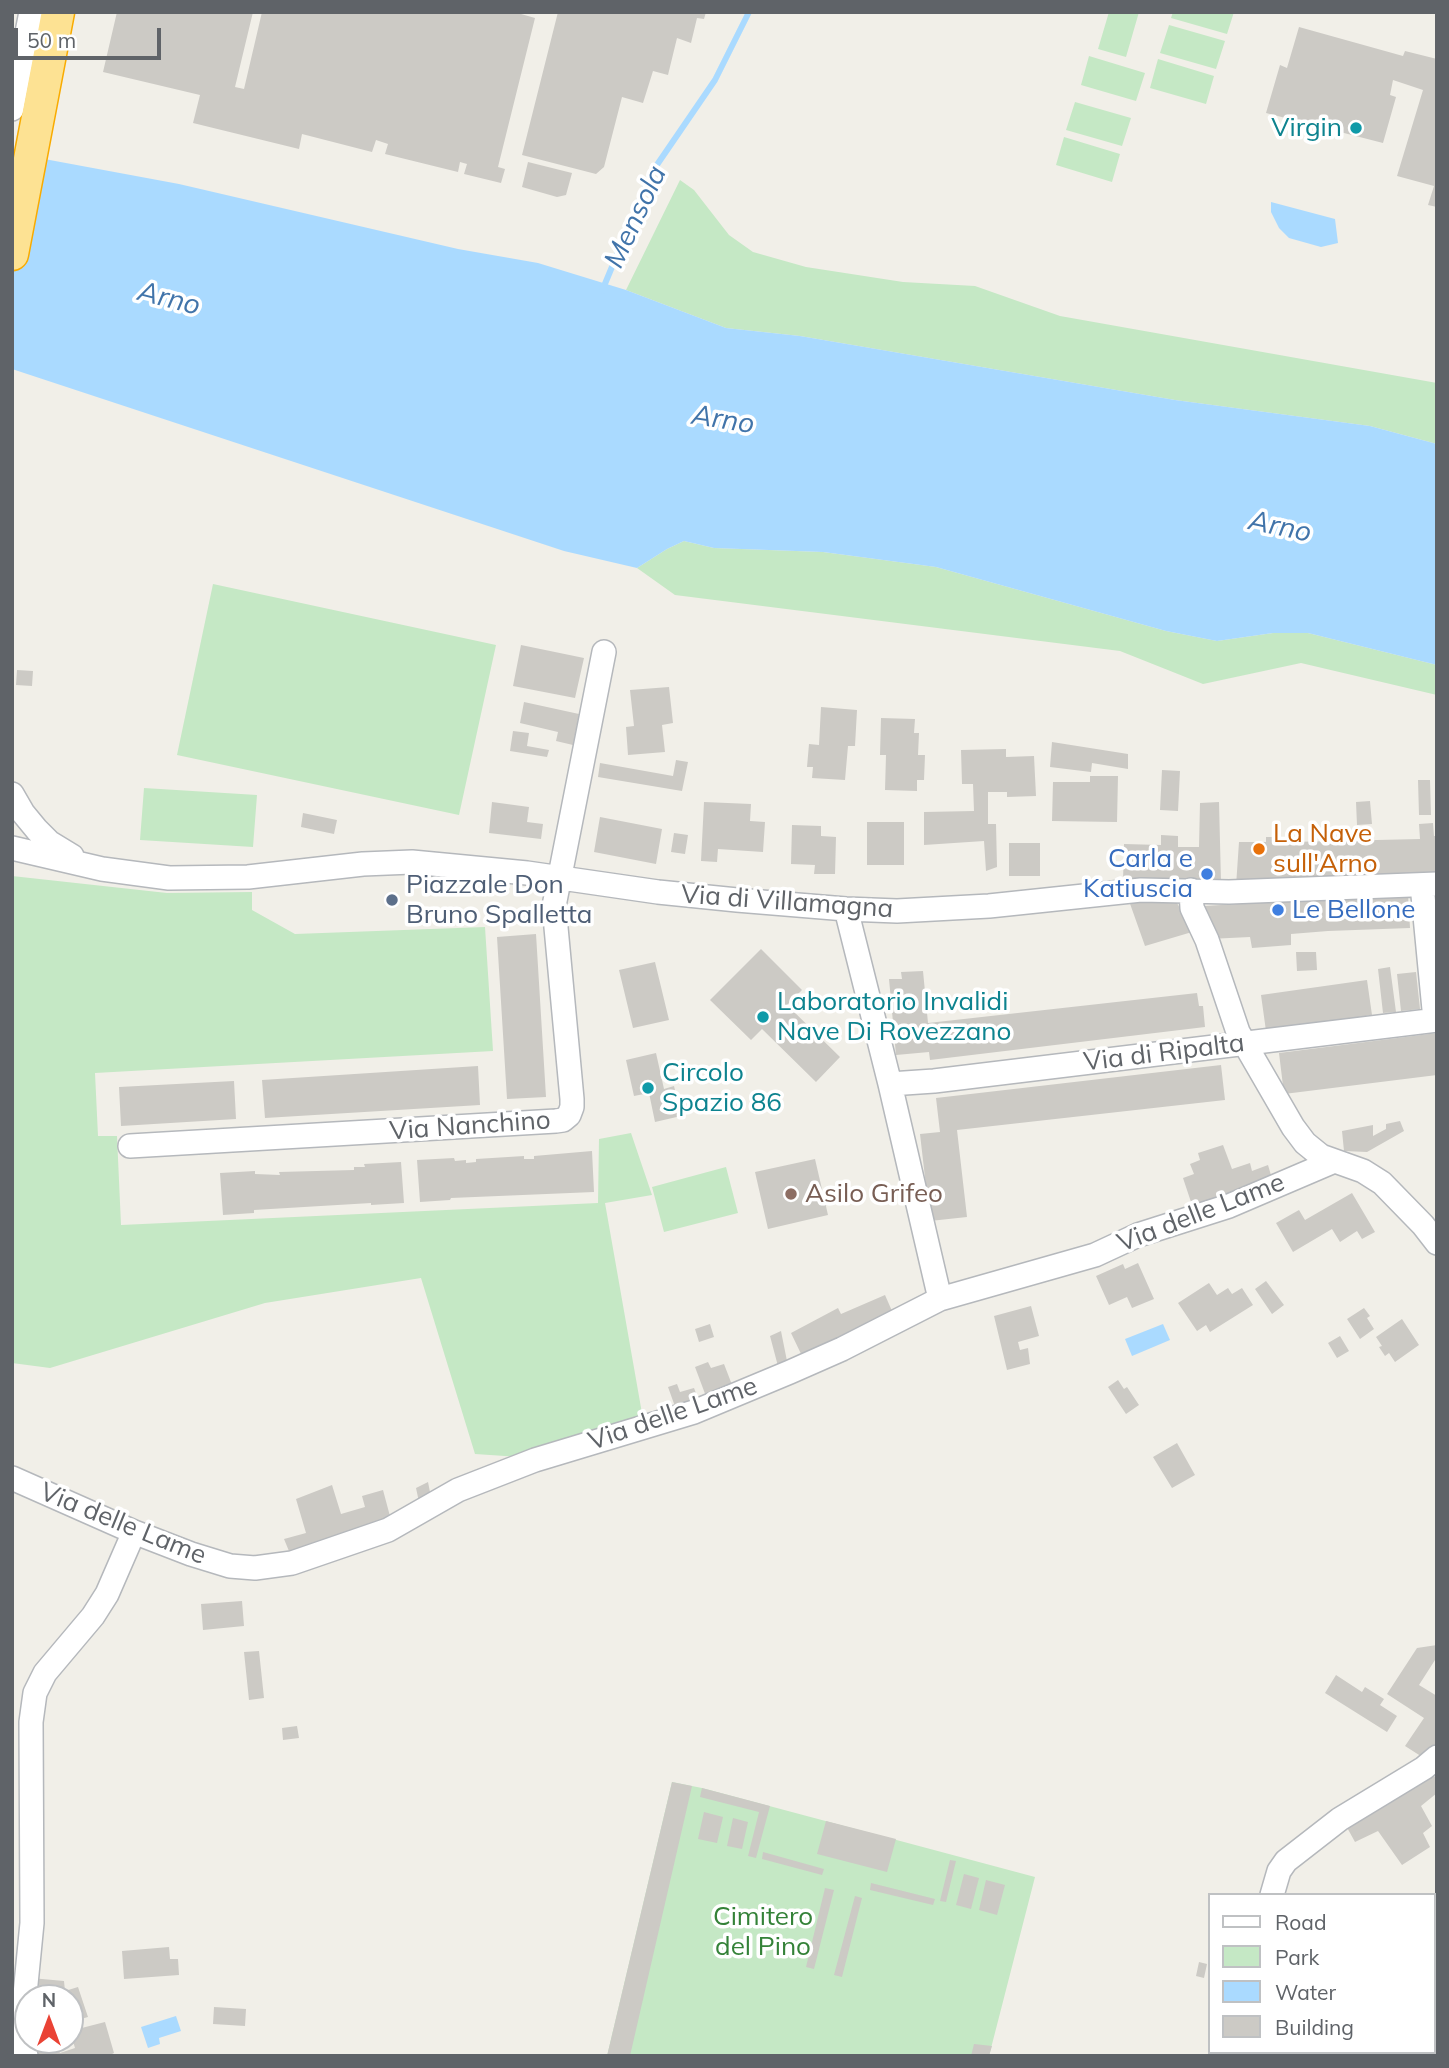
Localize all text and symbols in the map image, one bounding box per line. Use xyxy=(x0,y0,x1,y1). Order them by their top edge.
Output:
scale bar xyxy=(18,14,164,58)
text: 50 m xyxy=(27,27,76,53)
place label: Virgin xyxy=(1271,112,1342,144)
marker: Virgin xyxy=(1348,120,1364,136)
water label: Mensola xyxy=(598,161,674,273)
water label: Arno xyxy=(134,275,204,323)
water label: Arno xyxy=(689,398,757,442)
water label: Arno xyxy=(1246,504,1314,550)
place label: La Nave sull'Arno xyxy=(1273,818,1378,880)
marker: La Nave sull'Arno xyxy=(1251,841,1267,857)
place label: Carla e Katiuscia xyxy=(1083,843,1193,904)
marker: Carla e Katiuscia xyxy=(1199,866,1215,882)
place label: Piazzale Don Bruno Spalletta xyxy=(406,869,592,931)
street label: Via di Villamagna xyxy=(680,879,894,925)
marker: Piazzale Don Bruno Spalletta xyxy=(384,892,400,908)
place label: Le Bellone xyxy=(1292,894,1415,926)
marker: Le Bellone xyxy=(1270,902,1286,918)
place label: Laboratorio Invalidi Nave Di Rovezzano xyxy=(777,986,1011,1048)
marker: Laboratorio Invalidi Nave Di Rovezzano xyxy=(755,1009,771,1025)
street label: Via di Ripalta xyxy=(1082,1028,1246,1078)
place label: Circolo Spazio 86 xyxy=(662,1057,782,1118)
marker: Circolo Spazio 86 xyxy=(640,1080,656,1096)
street label: Via Nanchino xyxy=(388,1105,552,1147)
street label: Via delle Lame xyxy=(1113,1167,1289,1259)
place label: Asilo Grifeo xyxy=(805,1178,943,1210)
marker: Asilo Grifeo xyxy=(783,1186,799,1202)
street label: Via delle Lame xyxy=(584,1371,762,1457)
street label: Via delle Lame xyxy=(35,1476,211,1572)
legend xyxy=(1208,1893,1435,2054)
park label: Cimitero del Pino xyxy=(713,1901,813,1962)
text: Road xyxy=(1275,1909,1326,1935)
text: Park xyxy=(1275,1944,1319,1970)
text: Water xyxy=(1275,1979,1336,2005)
north arrow xyxy=(14,1984,84,2054)
text: N xyxy=(42,1988,56,2012)
text: Building xyxy=(1275,2014,1354,2040)

